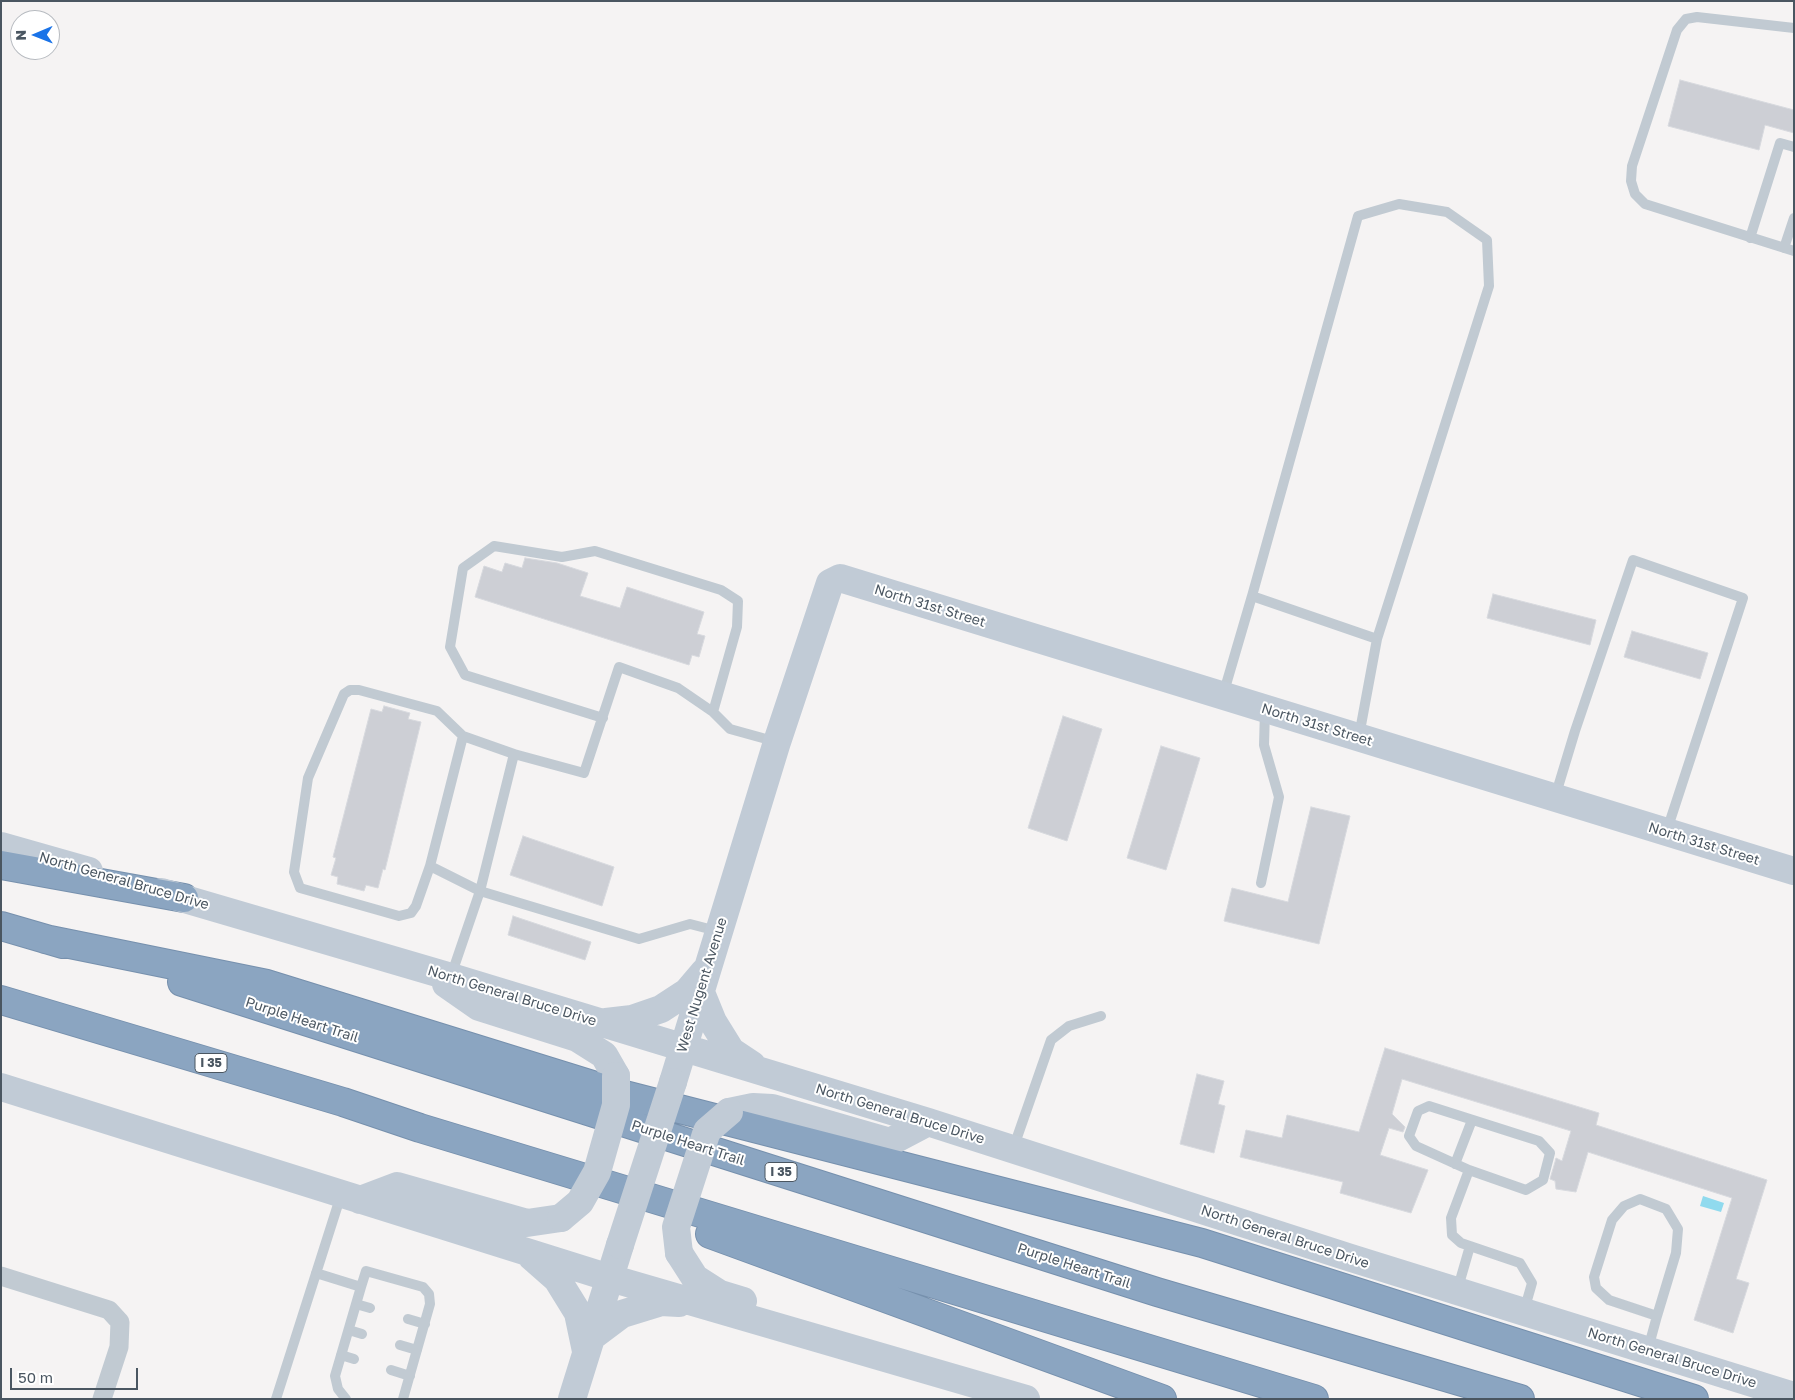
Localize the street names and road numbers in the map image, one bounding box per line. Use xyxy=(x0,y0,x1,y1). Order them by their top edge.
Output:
street label: North 31st Street xyxy=(872,581,988,631)
street label: North 31st Street xyxy=(1259,700,1375,750)
street label: North 31st Street xyxy=(1646,819,1762,869)
street label: North General Bruce Drive xyxy=(37,849,211,913)
street label: West Nugent Avenue xyxy=(673,915,731,1055)
street label: North General Bruce Drive xyxy=(426,962,598,1030)
street label: Purple Heart Trail xyxy=(243,994,361,1046)
road number: I 35 xyxy=(195,1054,227,1072)
street label: North General Bruce Drive xyxy=(814,1080,986,1148)
street label: Purple Heart Trail xyxy=(629,1117,747,1169)
road number: I 35 xyxy=(765,1162,797,1182)
street label: North General Bruce Drive xyxy=(1199,1202,1371,1272)
street label: Purple Heart Trail xyxy=(1015,1240,1133,1292)
street label: North General Bruce Drive xyxy=(1586,1324,1758,1392)

